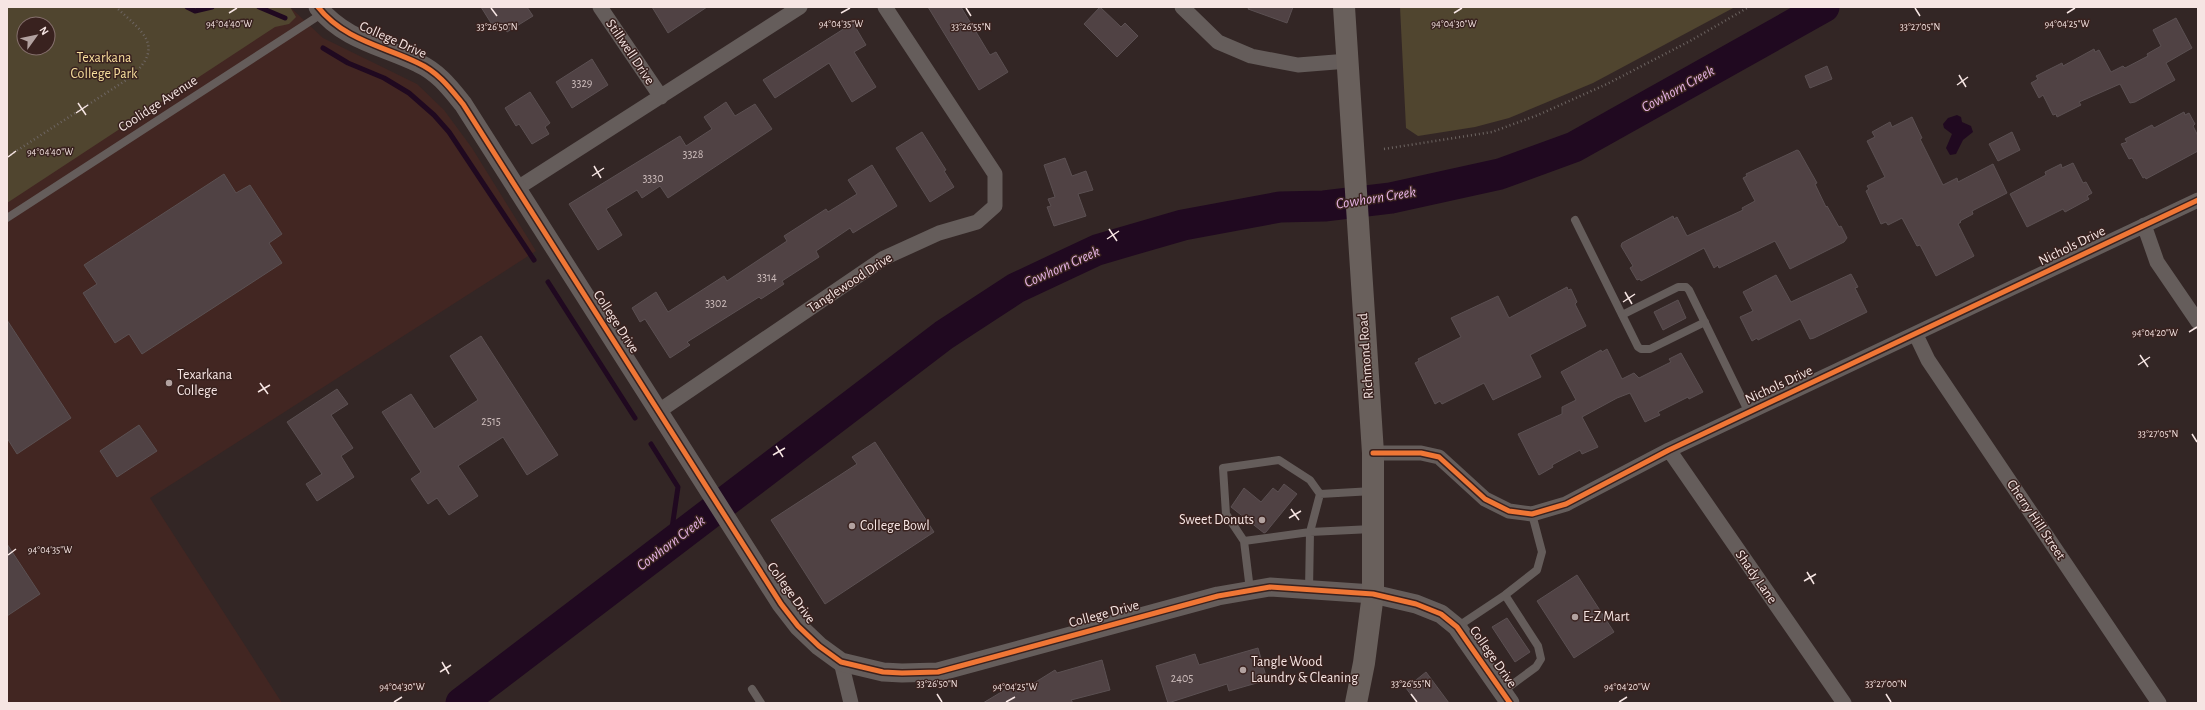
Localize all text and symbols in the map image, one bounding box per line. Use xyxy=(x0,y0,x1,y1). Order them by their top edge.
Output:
north arrow xyxy=(16,16,56,56)
street label: Stillwell Drive xyxy=(603,17,657,87)
text: 94°04'40"W xyxy=(206,19,252,29)
street label: College Drive xyxy=(357,19,429,61)
text: 94°04'35"W xyxy=(819,19,863,29)
text: 94°04'30"W xyxy=(1431,19,1477,29)
text: 94°04'25"W xyxy=(2045,19,2089,29)
text: 33°26'50"N xyxy=(476,22,518,32)
text: 33°26'55"N xyxy=(951,22,991,32)
text: 33°27'05"N xyxy=(1900,22,1940,32)
text: N xyxy=(37,25,51,37)
park label: Texarkana College Park xyxy=(71,51,138,81)
water label: Cowhorn Creek xyxy=(1639,63,1717,115)
street label: Coolidge Avenue xyxy=(116,73,200,135)
house number: 3329 xyxy=(572,77,593,89)
text: 94°04'40"W xyxy=(27,147,73,157)
house number: 3328 xyxy=(682,148,704,160)
house number: 3330 xyxy=(642,172,664,184)
water label: Cowhorn Creek xyxy=(1335,184,1417,212)
street label: Nichols Drive xyxy=(2036,224,2108,268)
water label: Cowhorn Creek xyxy=(1022,244,1102,290)
street label: Tanglewood Drive xyxy=(805,250,895,316)
house number: 3314 xyxy=(757,271,777,283)
street label: College Drive xyxy=(591,288,641,356)
house number: 3302 xyxy=(705,297,727,309)
street label: Richmond Road xyxy=(1356,312,1376,400)
text: 94°04'20"W xyxy=(2132,328,2178,338)
street label: Nichols Drive xyxy=(1743,363,1815,407)
place label: Texarkana College xyxy=(177,368,233,398)
marker: Texarkana College xyxy=(164,378,174,388)
house number: 2515 xyxy=(481,415,501,427)
text: 33°27'05"N xyxy=(2138,429,2178,439)
street label: Cherry Hill Street xyxy=(2004,477,2068,563)
water label: Cowhorn Creek xyxy=(634,513,708,573)
place label: Sweet Donuts xyxy=(1179,513,1254,527)
marker: Sweet Donuts xyxy=(1257,515,1267,525)
place label: College Bowl xyxy=(860,519,930,533)
marker: College Bowl xyxy=(847,521,857,531)
text: 94°04'35"W xyxy=(28,545,72,555)
street label: Shady Lane xyxy=(1733,548,1779,606)
street label: College Drive xyxy=(764,560,818,626)
street label: College Drive xyxy=(1068,598,1140,630)
place label: E-Z Mart xyxy=(1583,610,1630,624)
marker: E-Z Mart xyxy=(1570,612,1580,622)
street label: College Drive xyxy=(1467,624,1519,690)
place label: Tangle Wood Laundry & Cleaning xyxy=(1251,655,1358,685)
marker: Tangle Wood Laundry & Cleaning xyxy=(1238,665,1248,675)
house number: 2405 xyxy=(1171,672,1193,684)
text: 33°26'50"N xyxy=(916,679,958,689)
text: 33°26'55"N xyxy=(1391,679,1431,689)
text: 33°27'00"N xyxy=(1865,679,1907,689)
text: 94°04'30"W xyxy=(379,682,425,692)
text: 94°04'25"W xyxy=(993,682,1037,692)
text: 94°04'20"W xyxy=(1604,682,1650,692)

